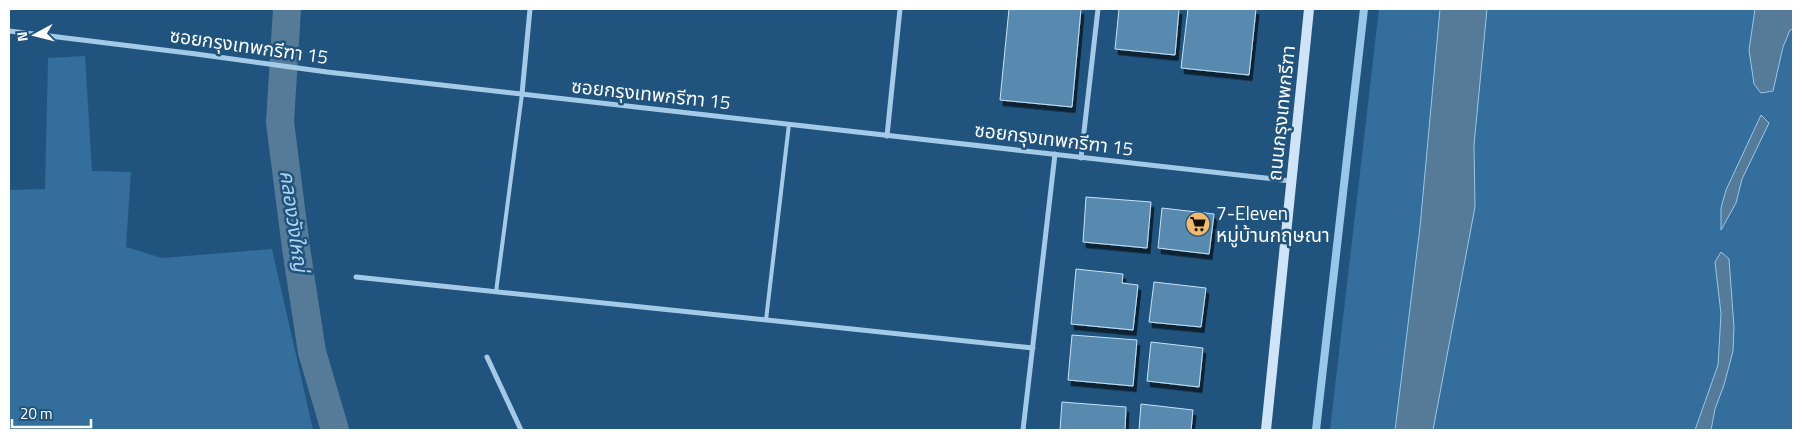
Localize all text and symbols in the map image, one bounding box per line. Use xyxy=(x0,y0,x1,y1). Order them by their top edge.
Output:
north arrow xyxy=(10,10,60,60)
street label: ซอยกรุงเทพกรีฑา 15 xyxy=(168,20,330,71)
text: N xyxy=(11,31,33,43)
street label: ถนนกรุงเทพกรีฑา xyxy=(1259,44,1302,182)
street label: ซอยกรุงเทพกรีฑา 15 xyxy=(570,71,732,116)
street label: ซอยกรุงเทพกรีฑา 15 xyxy=(973,114,1135,163)
water label: คลองวังใหญ่ xyxy=(272,168,317,277)
place label: 7-Eleven หมู่บ้านกฤษณา xyxy=(1216,198,1330,249)
supermarket icon: 7-Eleven หมู่บ้านกฤษณา xyxy=(1185,211,1211,237)
scale bar xyxy=(12,396,91,428)
text: 20 m xyxy=(20,402,53,425)

